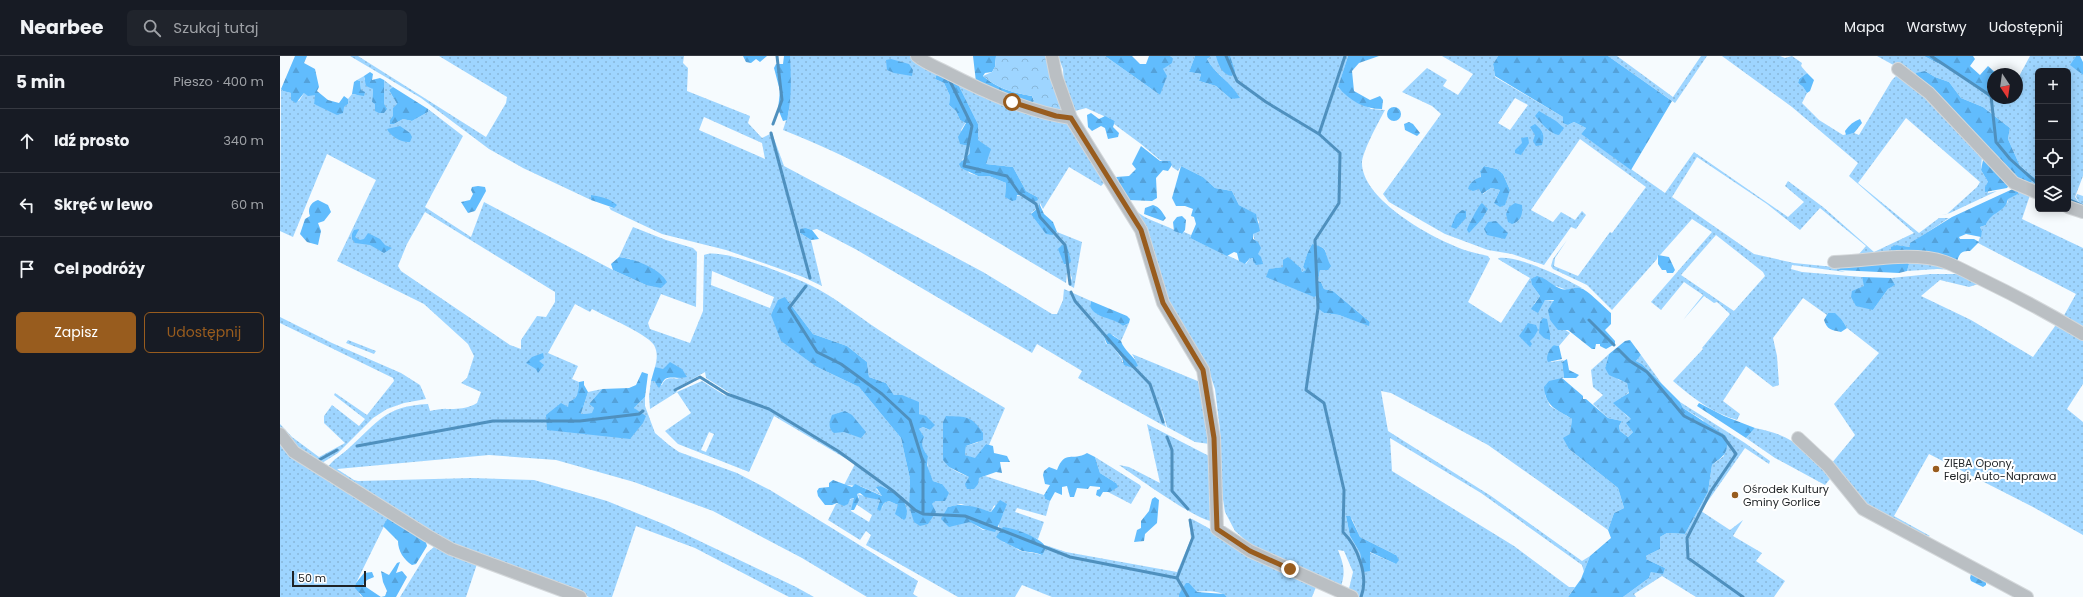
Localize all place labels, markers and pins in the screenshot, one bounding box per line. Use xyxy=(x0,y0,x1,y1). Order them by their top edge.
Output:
place label: ZIĘBA Opony, Felgi, Auto-Naprawa xyxy=(1944,455,2057,484)
marker: ZIĘBA Opony, Felgi, Auto-Naprawa xyxy=(1931,464,1941,474)
place label: Ośrodek Kultury Gminy Gorlice xyxy=(1743,481,1830,510)
marker: Ośrodek Kultury Gminy Gorlice xyxy=(1730,490,1740,500)

